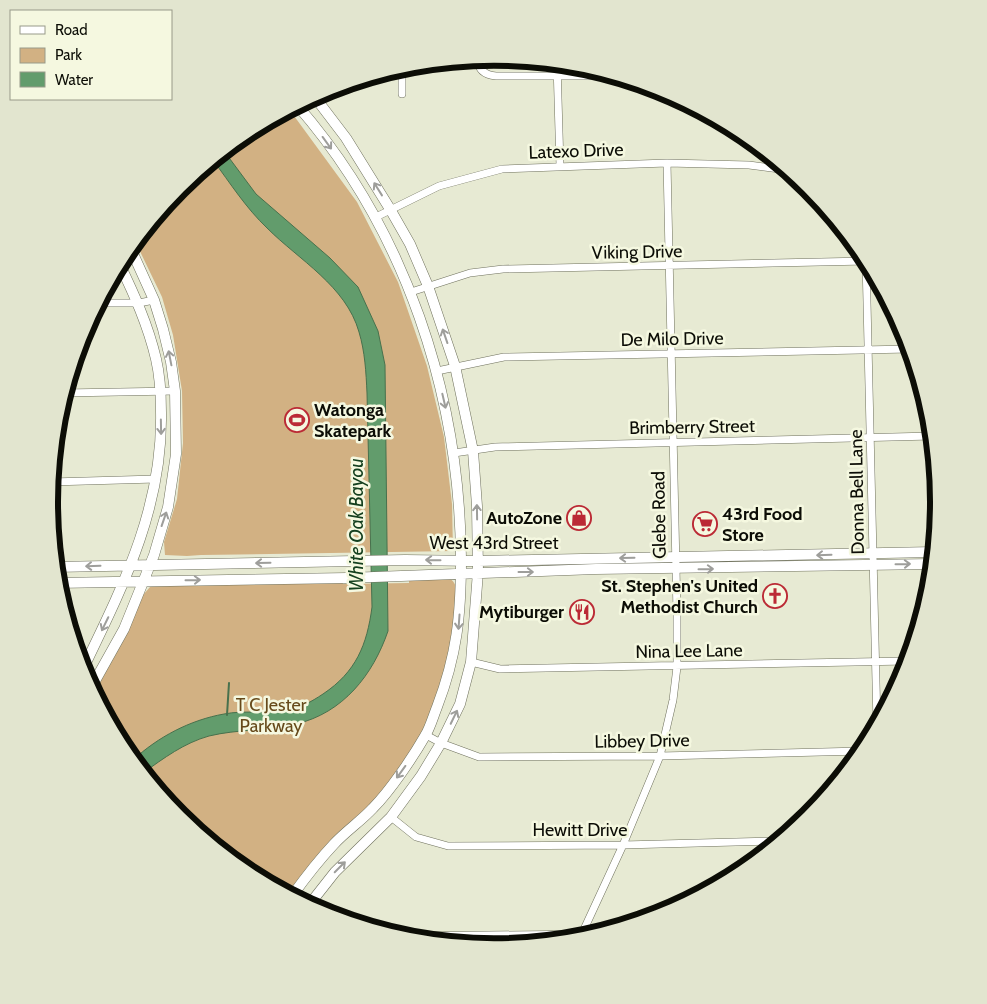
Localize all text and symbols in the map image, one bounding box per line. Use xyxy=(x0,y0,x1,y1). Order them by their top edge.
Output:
legend xyxy=(10,10,172,100)
text: Road xyxy=(55,21,88,39)
text: Park xyxy=(55,46,82,64)
text: Water xyxy=(55,71,93,89)
one-way arrow xyxy=(322,136,332,150)
street label: Latexo Drive xyxy=(528,138,624,164)
one-way arrow xyxy=(372,182,382,196)
street label: Viking Drive xyxy=(591,240,683,264)
street label: De Milo Drive xyxy=(620,327,724,351)
one-way arrow xyxy=(440,329,449,344)
one-way arrow xyxy=(164,350,174,366)
one-way arrow xyxy=(440,392,449,408)
place label: Watonga Skatepark xyxy=(314,399,391,442)
sports icon: Watonga Skatepark xyxy=(284,407,310,433)
street label: Brimberry Street xyxy=(629,415,755,439)
one-way arrow xyxy=(157,419,166,435)
street label: Donna Bell Lane xyxy=(845,429,869,555)
water label: White Oak Bayou xyxy=(345,458,368,592)
street label: Glebe Road xyxy=(647,471,671,559)
place label: 43rd Food Store xyxy=(722,503,803,546)
one-way arrow xyxy=(472,504,482,520)
shop icon: AutoZone xyxy=(566,505,592,531)
place label: AutoZone xyxy=(486,507,562,529)
one-way arrow xyxy=(160,511,170,527)
supermarket icon: 43rd Food Store xyxy=(692,511,718,537)
street label: West 43rd Street xyxy=(429,532,559,554)
one-way arrow xyxy=(816,550,832,560)
one-way arrow xyxy=(619,553,635,563)
one-way arrow xyxy=(425,555,442,565)
one-way arrow xyxy=(255,558,271,568)
one-way arrow xyxy=(894,559,911,569)
one-way arrow xyxy=(85,561,102,571)
one-way arrow xyxy=(698,564,714,573)
one-way arrow xyxy=(518,567,534,577)
one-way arrow xyxy=(184,575,201,585)
place label: St. Stephen's United Methodist Church xyxy=(601,575,758,618)
church icon: St. Stephen's United Methodist Church xyxy=(762,583,788,609)
restaurant icon: Mytiburger xyxy=(569,599,595,625)
place label: Mytiburger xyxy=(479,601,564,623)
one-way arrow xyxy=(454,614,463,630)
one-way arrow xyxy=(99,617,109,632)
street label: Nina Lee Lane xyxy=(635,639,743,663)
park label: T C Jester Parkway xyxy=(236,694,307,737)
one-way arrow xyxy=(450,710,459,725)
street label: Libbey Drive xyxy=(594,729,690,753)
one-way arrow xyxy=(396,764,406,778)
street label: Hewitt Drive xyxy=(532,819,628,841)
one-way arrow xyxy=(333,862,345,874)

